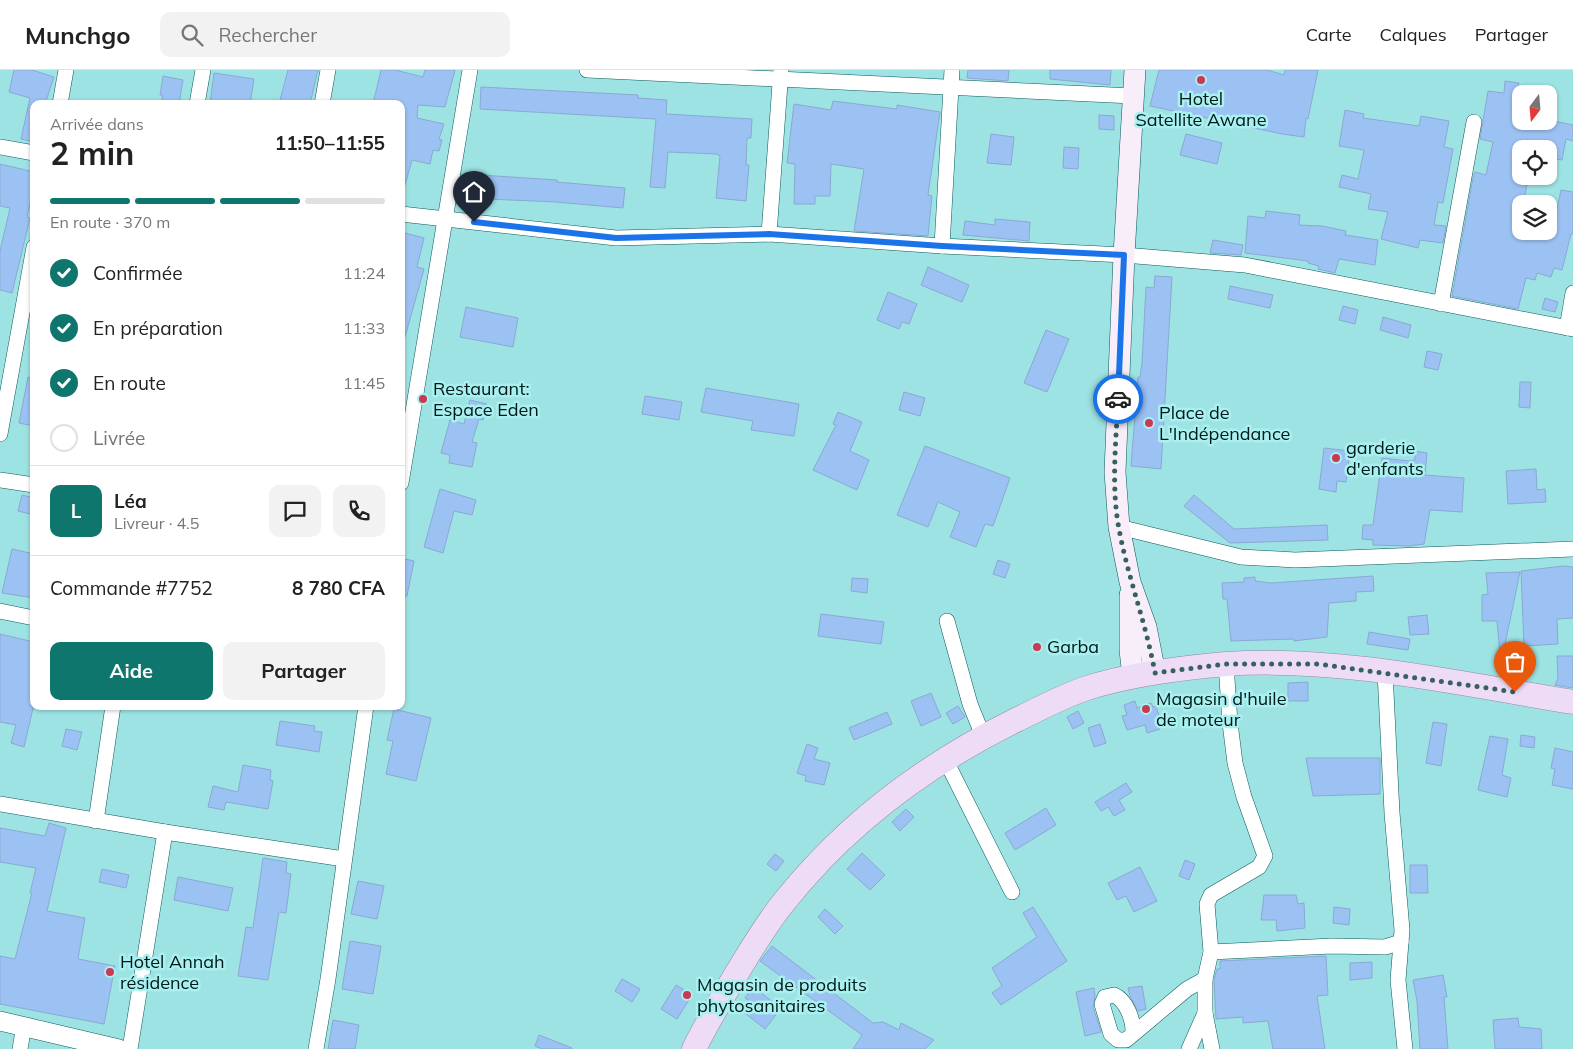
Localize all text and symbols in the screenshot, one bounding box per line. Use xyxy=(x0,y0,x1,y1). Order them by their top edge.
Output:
search box xyxy=(160,12,510,57)
text: Munchgo xyxy=(25,20,130,50)
icon: search xyxy=(178,21,206,49)
text: Rechercher xyxy=(218,23,317,47)
text: Carte xyxy=(1306,23,1352,46)
text: Calques xyxy=(1380,23,1447,46)
text: Partager xyxy=(1475,23,1548,46)
marker: Hotel Satellite Awane xyxy=(1195,74,1207,86)
north arrow xyxy=(1512,85,1558,130)
map controls xyxy=(1512,85,1557,240)
place label: Hotel Satellite Awane xyxy=(1136,87,1266,131)
text: Arrivée dans xyxy=(50,114,144,134)
text: 11:50–11:55 xyxy=(275,131,385,155)
text: 2 min xyxy=(50,133,134,173)
button: locate xyxy=(1512,140,1557,185)
pin xyxy=(453,171,495,222)
icon: home xyxy=(460,178,488,206)
button: layers xyxy=(1512,195,1557,240)
text: En route · 370 m xyxy=(50,212,170,232)
icon: check xyxy=(50,259,78,287)
text: Confirmée xyxy=(93,261,182,285)
text: 11:24 xyxy=(343,263,385,283)
icon: check xyxy=(50,314,78,342)
text: En préparation xyxy=(93,316,223,340)
text: 11:33 xyxy=(343,318,385,338)
icon: check xyxy=(50,369,78,397)
text: En route xyxy=(93,371,166,395)
text: 11:45 xyxy=(343,373,385,393)
courier xyxy=(1093,374,1143,424)
place label: Restaurant: Espace Eden xyxy=(433,377,539,421)
icon: car xyxy=(1104,385,1132,413)
marker: Restaurant: Espace Eden xyxy=(417,393,429,405)
place label: Place de L'Indépendance xyxy=(1159,401,1290,445)
marker: Place de L'Indépendance xyxy=(1143,417,1155,429)
text: Livrée xyxy=(93,426,145,450)
place label: garderie d'enfants xyxy=(1346,436,1424,480)
marker: garderie d'enfants xyxy=(1330,452,1342,464)
button: chat xyxy=(269,485,321,537)
button: phone xyxy=(333,485,385,537)
text: Léa xyxy=(114,489,147,513)
text: L xyxy=(71,499,81,523)
text: Livreur · 4.5 xyxy=(114,513,199,533)
text: Commande #7752 xyxy=(50,576,213,600)
text: 8 780 CFA xyxy=(292,576,385,600)
place label: Garba xyxy=(1047,635,1099,658)
marker: Garba xyxy=(1031,641,1043,653)
pin xyxy=(1494,641,1536,692)
button: Aide xyxy=(50,642,213,700)
button: Partager xyxy=(223,642,385,700)
icon: bag xyxy=(1501,648,1529,676)
place label: Magasin d'huile de moteur xyxy=(1156,687,1286,731)
marker: Magasin d'huile de moteur xyxy=(1140,703,1152,715)
place label: Hotel Annah résidence xyxy=(120,950,225,994)
marker: Hotel Annah résidence xyxy=(104,966,116,978)
place label: Magasin de produits phytosanitaires xyxy=(697,973,867,1017)
marker: Magasin de produits phytosanitaires xyxy=(681,989,693,1001)

